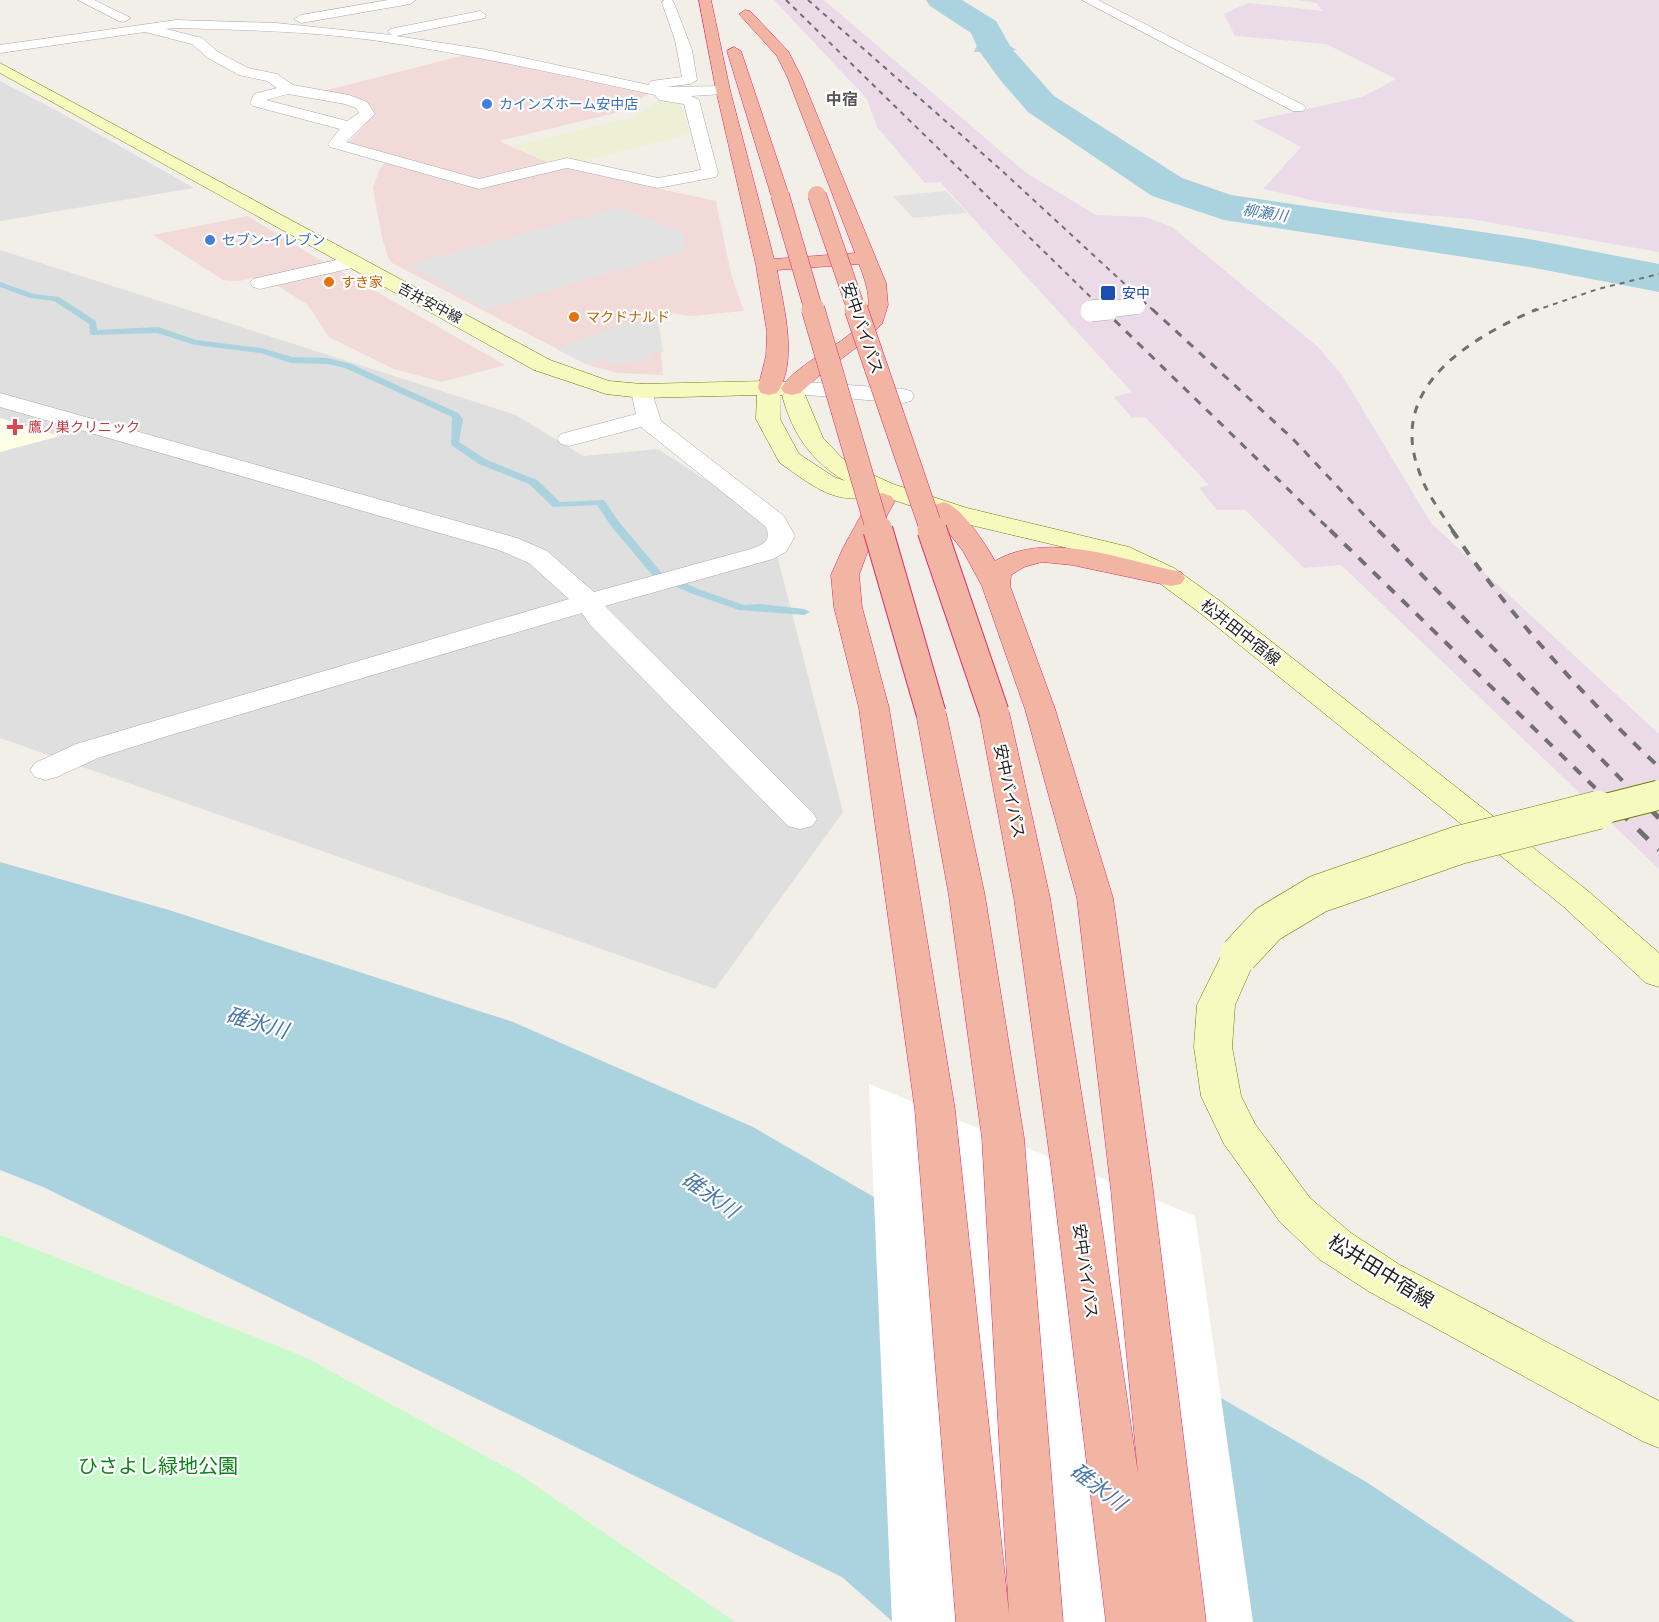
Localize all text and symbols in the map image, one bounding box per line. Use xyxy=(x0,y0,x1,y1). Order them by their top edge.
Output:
district label: 中宿 xyxy=(826,91,858,111)
place label: カインズホーム安中店 xyxy=(499,96,638,114)
marker: カインズホーム安中店 xyxy=(480,97,494,111)
water label: 柳瀬川 xyxy=(1241,202,1290,228)
place label: セブン-イレブン xyxy=(222,232,326,250)
marker: セブン-イレブン xyxy=(203,233,217,247)
marker: すき家 xyxy=(322,275,336,289)
place label: すき家 xyxy=(341,275,383,292)
street label: 吉井安中線 xyxy=(394,280,465,328)
street label: 安中バイパス xyxy=(836,280,886,377)
marker: 安中 xyxy=(1099,284,1117,302)
place label: 安中 xyxy=(1122,286,1150,303)
marker: マクドナルド xyxy=(567,310,581,324)
place label: マクドナルド xyxy=(586,310,670,327)
marker: 鷹ノ巣クリニック xyxy=(6,418,24,436)
place label: 鷹ノ巣クリニック xyxy=(28,420,140,437)
street label: 松井田中宿線 xyxy=(1196,596,1284,671)
street label: 安中バイパス xyxy=(988,743,1028,840)
water label: 碓氷川 xyxy=(223,1003,293,1047)
water label: 碓氷川 xyxy=(676,1167,744,1227)
street label: 安中バイパス xyxy=(1067,1223,1101,1320)
street label: 松井田中宿線 xyxy=(1322,1230,1438,1316)
park label: ひさよし緑地公園 xyxy=(78,1455,238,1481)
water label: 碓氷川 xyxy=(1064,1458,1132,1519)

